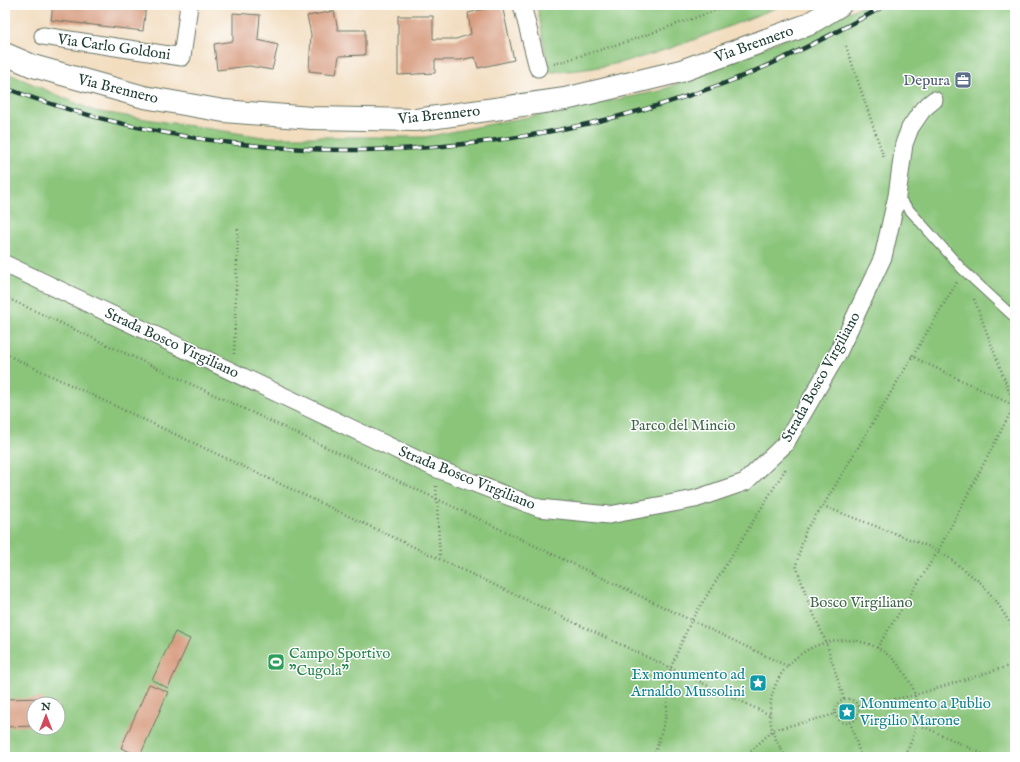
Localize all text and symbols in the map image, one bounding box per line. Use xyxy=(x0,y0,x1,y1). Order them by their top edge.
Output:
street label: Via Brennero xyxy=(711,21,796,67)
street label: Via Carlo Goldoni xyxy=(55,30,172,64)
street label: Via Brennero xyxy=(75,70,160,108)
office icon: Depura xyxy=(953,70,973,90)
place label: Depura xyxy=(903,71,951,90)
street label: Via Brennero xyxy=(396,101,481,129)
street label: Strada Bosco Virgiliano xyxy=(102,304,242,382)
street label: Strada Bosco Virgiliano xyxy=(777,309,865,445)
park label: Parco del Mincio xyxy=(630,416,736,435)
street label: Strada Bosco Virgiliano xyxy=(396,442,538,514)
park label: Bosco Virgiliano xyxy=(809,593,913,612)
place label: Campo Sportivo "Cugola" xyxy=(289,644,390,680)
sports icon: Campo Sportivo "Cugola" xyxy=(266,652,286,672)
place label: Ex monumento ad Arnaldo Mussolini xyxy=(630,665,746,701)
place icon: Ex monumento ad Arnaldo Mussolini xyxy=(748,673,768,693)
place label: Monumento a Publio Virgilio Marone xyxy=(859,694,991,730)
north arrow xyxy=(26,696,66,736)
text: N xyxy=(40,700,51,714)
place icon: Monumento a Publio Virgilio Marone xyxy=(837,702,857,722)

